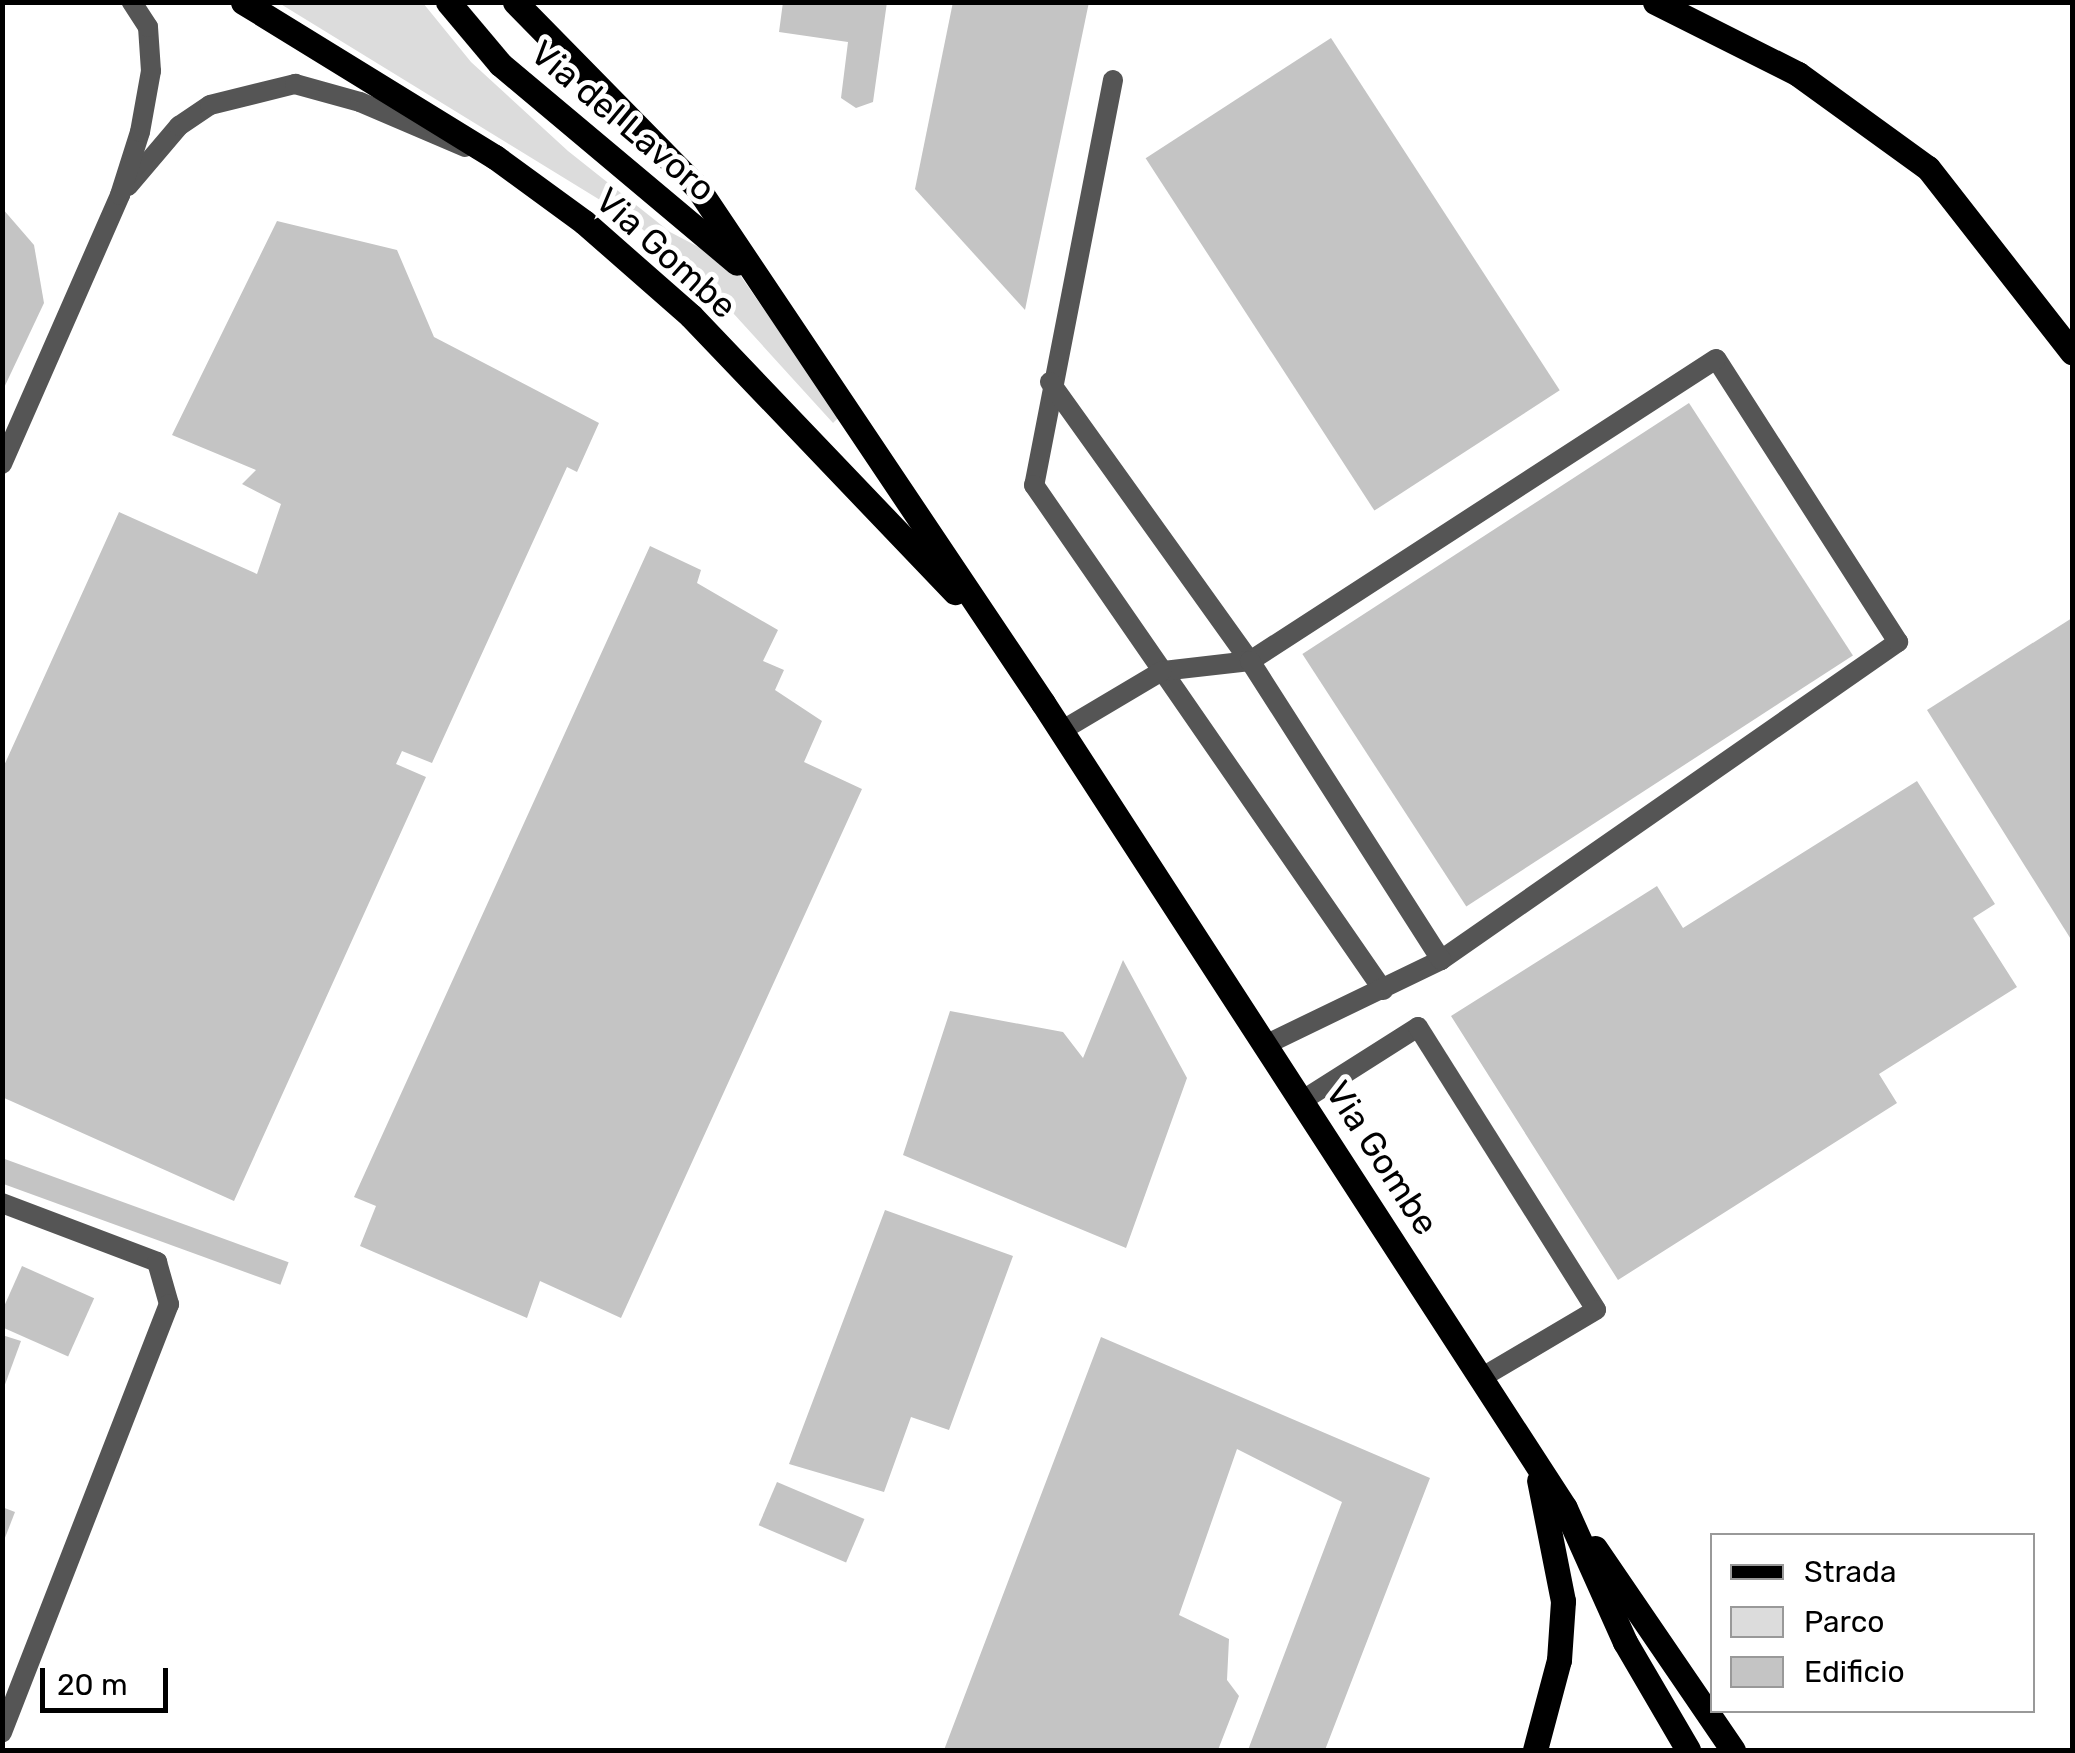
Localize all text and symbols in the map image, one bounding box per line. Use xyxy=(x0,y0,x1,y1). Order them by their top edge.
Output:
street label: Via del Lavoro xyxy=(522,32,724,210)
street label: Via Gombe xyxy=(587,179,745,327)
street label: Via Gombe xyxy=(1317,1073,1447,1243)
legend xyxy=(1710,1533,2035,1713)
text: Strada xyxy=(1804,1554,1897,1590)
text: Parco xyxy=(1804,1604,1884,1640)
scale bar xyxy=(45,1648,172,1710)
text: Edificio xyxy=(1804,1654,1905,1690)
text: 20 m xyxy=(57,1667,128,1703)

